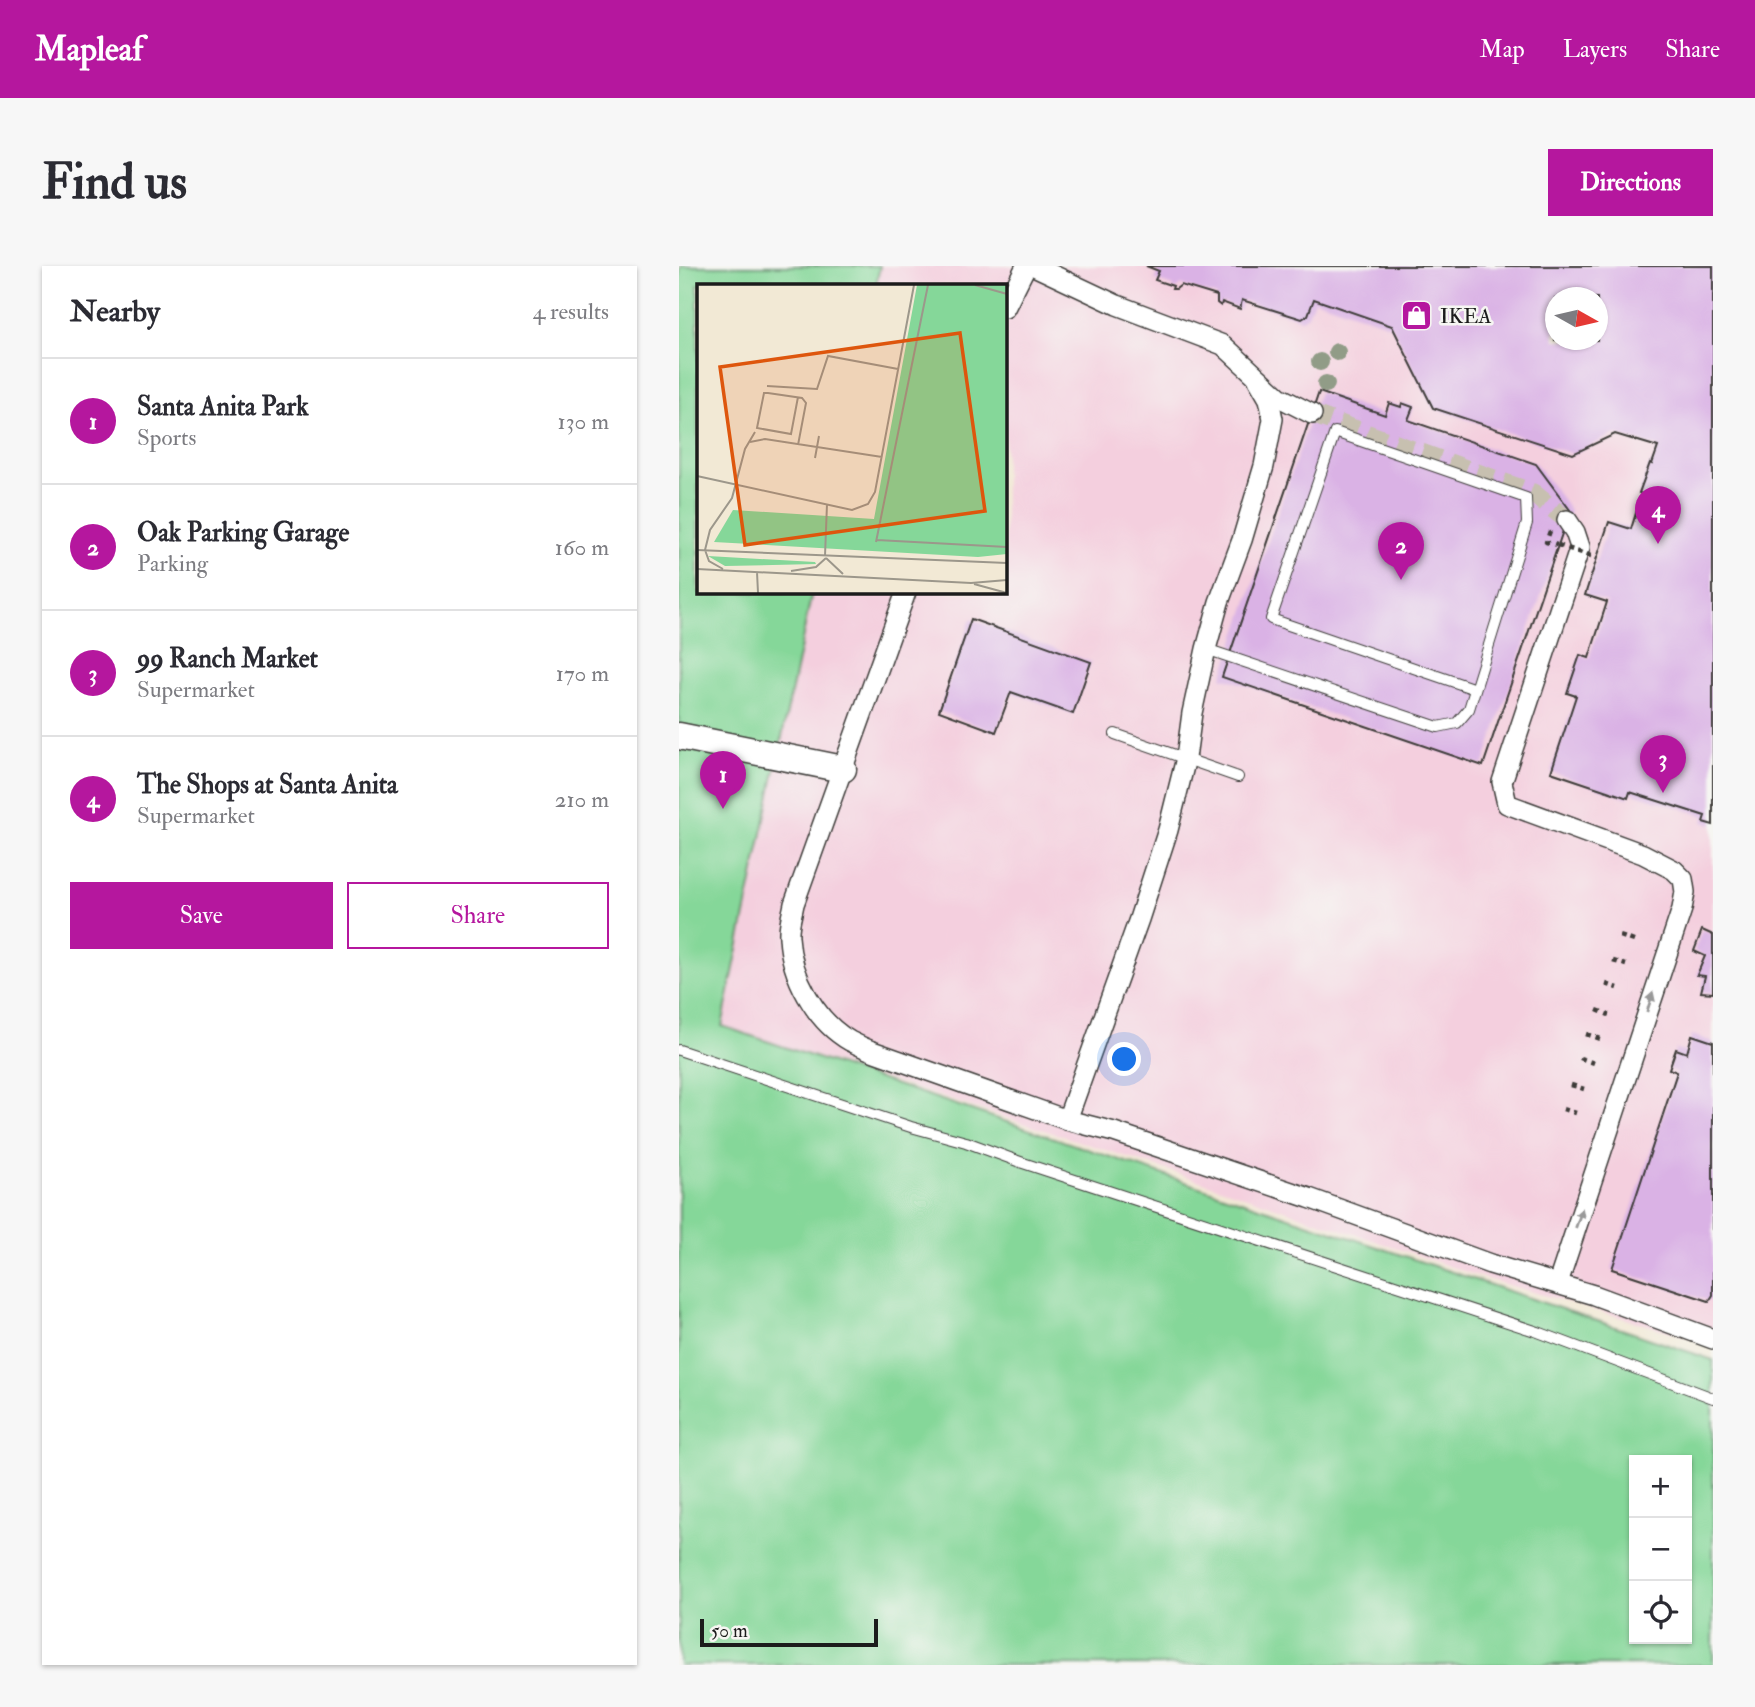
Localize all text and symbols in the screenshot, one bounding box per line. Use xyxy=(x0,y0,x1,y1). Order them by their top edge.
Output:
text: Mapleaf xyxy=(35,29,143,70)
text: Map xyxy=(1480,34,1525,65)
text: Layers xyxy=(1563,34,1627,65)
text: Share xyxy=(1665,34,1720,65)
button: Directions xyxy=(1548,149,1713,216)
text: Find us xyxy=(42,152,187,213)
inset map xyxy=(697,284,1006,593)
north arrow xyxy=(1545,287,1608,350)
text: Nearby xyxy=(70,293,160,330)
text: 4 results xyxy=(533,297,609,326)
shop icon: IKEA xyxy=(1400,299,1434,333)
place label: IKEA xyxy=(1440,303,1492,330)
text: Santa Anita Park xyxy=(137,391,309,423)
text: 1 xyxy=(89,407,97,436)
text: 130 m xyxy=(557,407,609,436)
text: Sports xyxy=(137,423,196,452)
pin: 4 xyxy=(1635,486,1681,544)
text: Oak Parking Garage xyxy=(137,517,349,549)
pin: 2 xyxy=(1378,522,1424,580)
text: 2 xyxy=(87,533,99,562)
text: 160 m xyxy=(555,533,609,562)
text: Parking xyxy=(137,549,208,578)
text: 99 Ranch Market xyxy=(137,643,318,675)
text: 3 xyxy=(89,659,97,688)
text: 170 m xyxy=(556,659,609,688)
text: Supermarket xyxy=(137,675,255,704)
pin: 3 xyxy=(1640,735,1686,793)
pin: 1 xyxy=(700,751,746,809)
text: The Shops at Santa Anita xyxy=(137,769,398,801)
text: 4 xyxy=(87,785,99,814)
text: 210 m xyxy=(555,785,609,814)
text: Supermarket xyxy=(137,801,255,830)
button: Save xyxy=(70,882,333,949)
button: Share xyxy=(347,882,609,949)
one-way arrow xyxy=(1646,991,1656,1012)
your location xyxy=(1107,1042,1141,1076)
one-way arrow xyxy=(1574,1208,1585,1229)
map controls xyxy=(1629,1455,1692,1644)
button: + xyxy=(1629,1455,1692,1518)
button: − xyxy=(1629,1518,1692,1581)
button: locate xyxy=(1629,1581,1692,1644)
scale bar xyxy=(700,1616,879,1648)
text: 50 m xyxy=(711,1619,748,1643)

